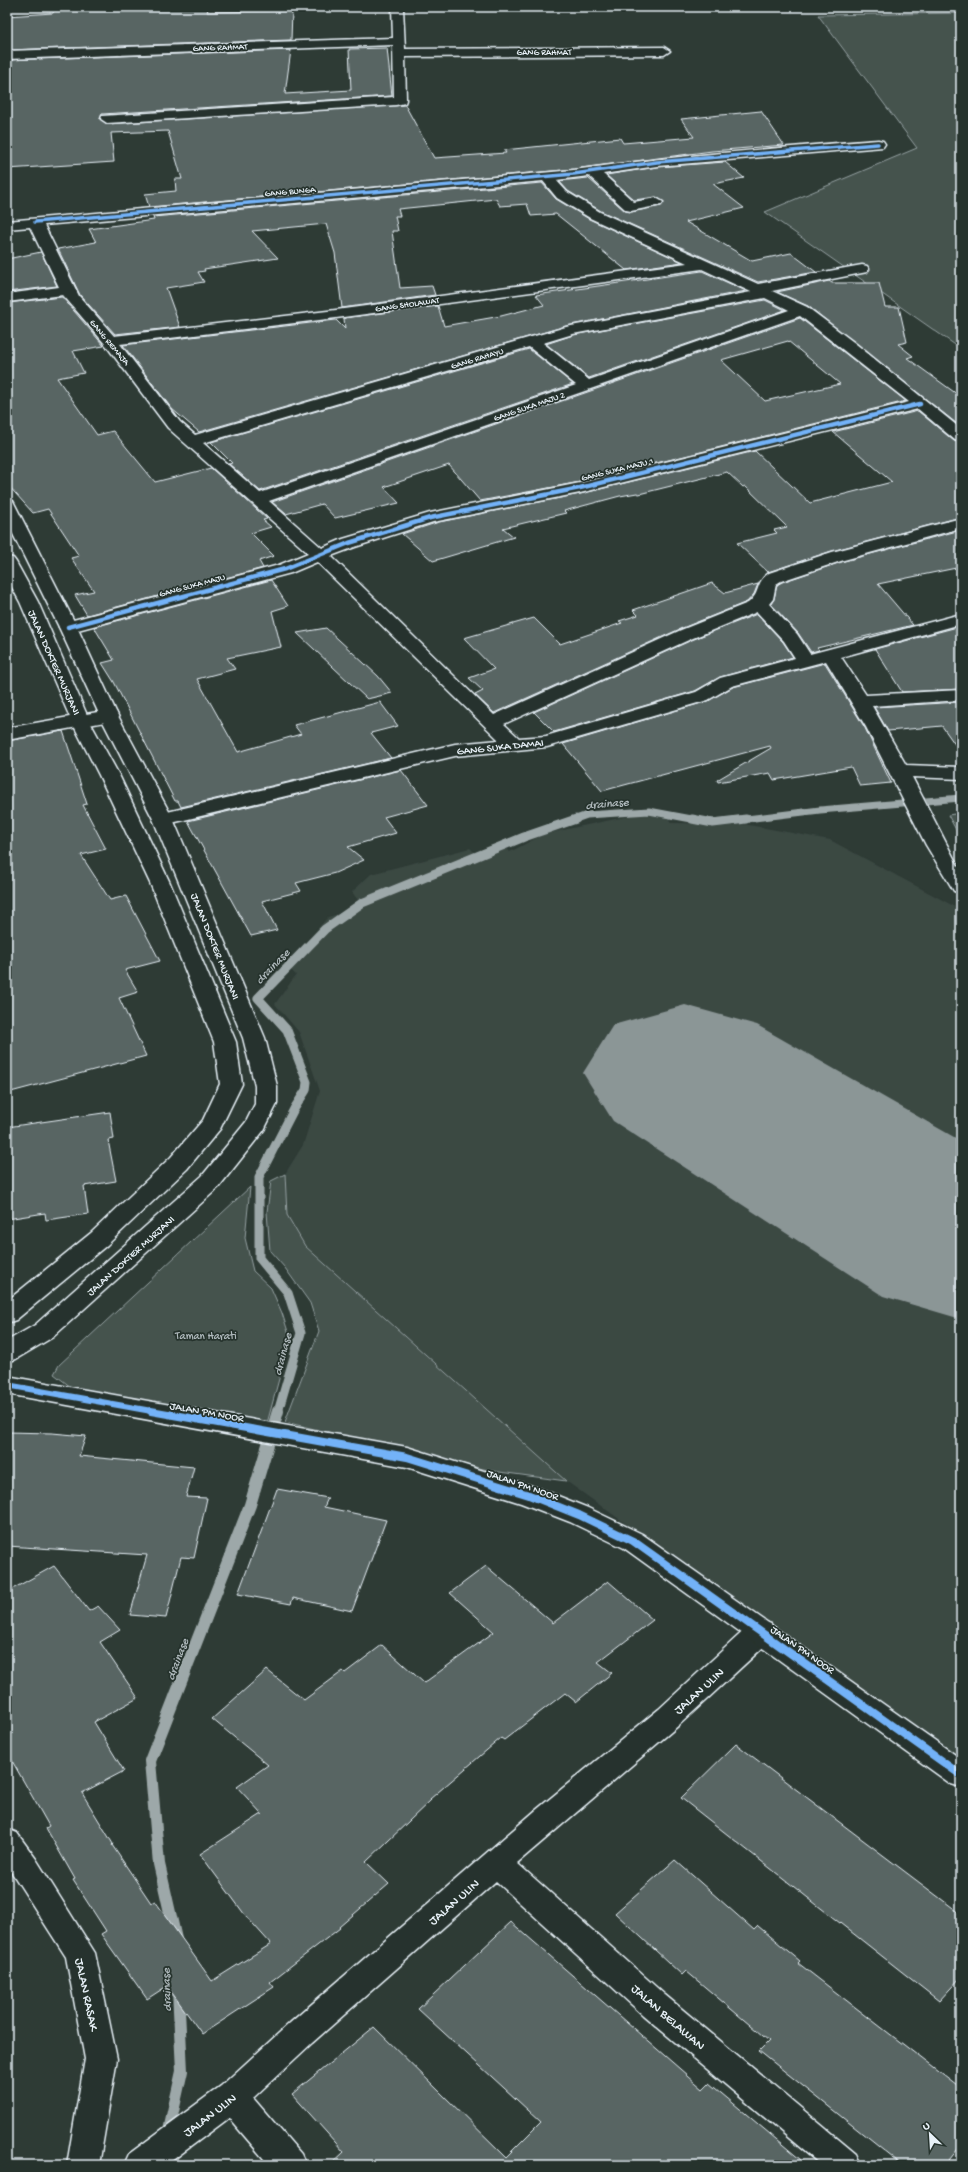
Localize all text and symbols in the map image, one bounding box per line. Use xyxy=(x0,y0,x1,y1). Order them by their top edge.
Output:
street label: GANG RAHMAT xyxy=(192,42,248,55)
street label: GANG RAHMAT xyxy=(517,48,572,59)
street label: GANG BUNGA xyxy=(264,185,317,200)
street label: GANG SHOLAWAT xyxy=(375,295,440,315)
street label: GANG REMAJA xyxy=(86,318,132,369)
street label: GANG RAHAYU xyxy=(450,346,505,373)
street label: GANG SUKA MAJU 2 xyxy=(492,390,567,425)
street label: GANG SUKA MAJU 1 xyxy=(580,456,655,485)
street label: GANG SUKA MAJU xyxy=(158,572,227,601)
street label: JALAN DOKTER MURJANI xyxy=(25,608,82,718)
street label: GANG SUKA DAMAI xyxy=(456,737,545,759)
water label: drainase xyxy=(585,796,630,814)
street label: JALAN DOKTER MURJANI xyxy=(187,892,241,1002)
water label: drainase xyxy=(253,946,294,988)
street label: JALAN DOKTER MURJANI xyxy=(85,1214,178,1299)
park label: Taman Harati xyxy=(174,1331,237,1343)
water label: drainase xyxy=(272,1331,297,1377)
street label: JALAN PM NOOR xyxy=(169,1401,246,1426)
street label: JALAN PM NOOR xyxy=(485,1468,561,1504)
street label: JALAN PM NOOR xyxy=(768,1624,837,1678)
water label: drainase xyxy=(165,1636,193,1683)
street label: JALAN ULIN xyxy=(671,1665,728,1718)
street label: JALAN ULIN xyxy=(426,1877,483,1929)
street label: JALAN RASAK xyxy=(71,1957,101,2034)
water label: drainase xyxy=(160,1967,176,2012)
street label: JALAN BELAWAN xyxy=(627,1982,707,2054)
street label: JALAN ULIN xyxy=(181,2091,240,2141)
north arrow xyxy=(910,2114,950,2154)
text: U xyxy=(921,2120,933,2134)

